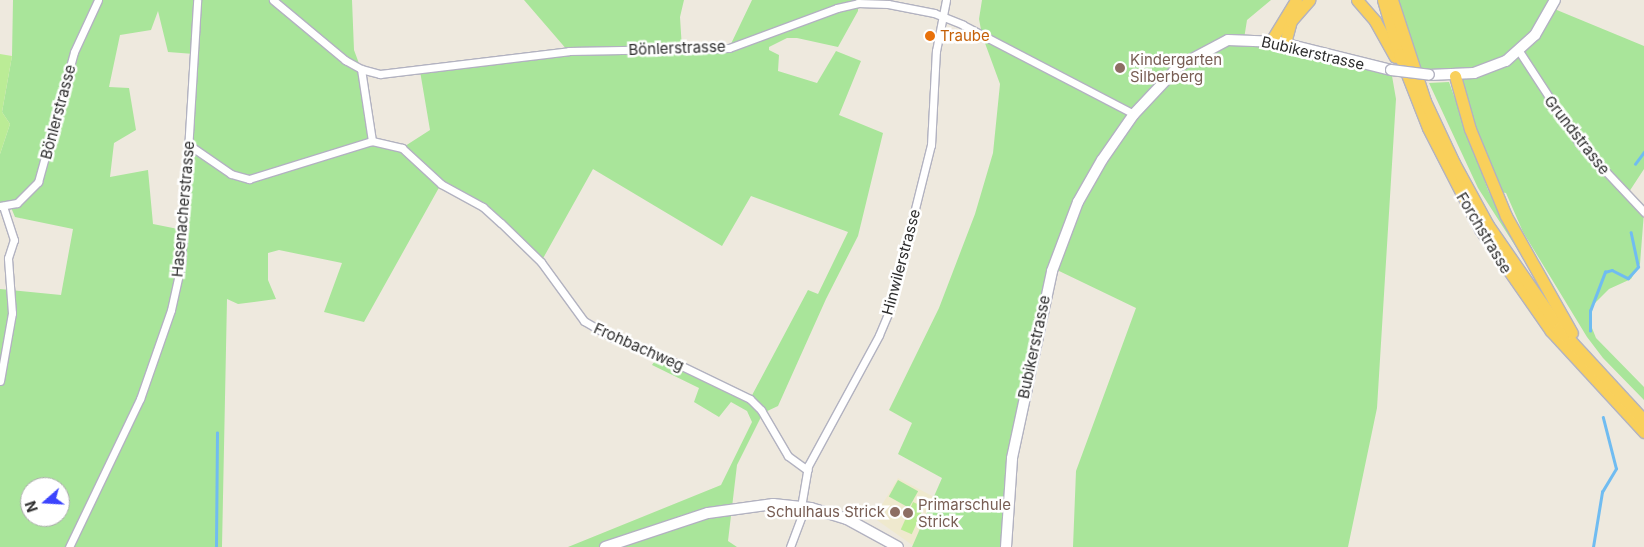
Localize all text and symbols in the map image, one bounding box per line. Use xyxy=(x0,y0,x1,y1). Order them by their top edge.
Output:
place label: Traube xyxy=(940,27,990,45)
marker: Traube xyxy=(924,30,936,42)
street label: Bubikerstrasse xyxy=(1260,32,1366,74)
street label: Bönlerstrasse xyxy=(628,37,726,59)
place label: Kindergarten Silberberg xyxy=(1130,50,1222,85)
marker: Kindergarten Silberberg xyxy=(1114,62,1126,74)
street label: Bönlerstrasse xyxy=(37,63,79,161)
street label: Grundstrasse xyxy=(1541,92,1613,178)
street label: Hasenacherstrasse xyxy=(168,140,198,278)
street label: Forchstrasse xyxy=(1453,189,1515,277)
street label: Hinwilerstrasse xyxy=(878,207,924,317)
street label: Bubikerstrasse xyxy=(1014,294,1054,400)
street label: Frohbachweg xyxy=(591,319,687,375)
north arrow xyxy=(20,477,70,527)
place label: Primarschule Strick xyxy=(918,495,1011,530)
text: N xyxy=(22,499,41,515)
place label: Schulhaus Strick xyxy=(766,503,885,521)
marker: Schulhaus Strick xyxy=(889,506,901,518)
marker: Primarschule Strick xyxy=(902,507,914,519)

